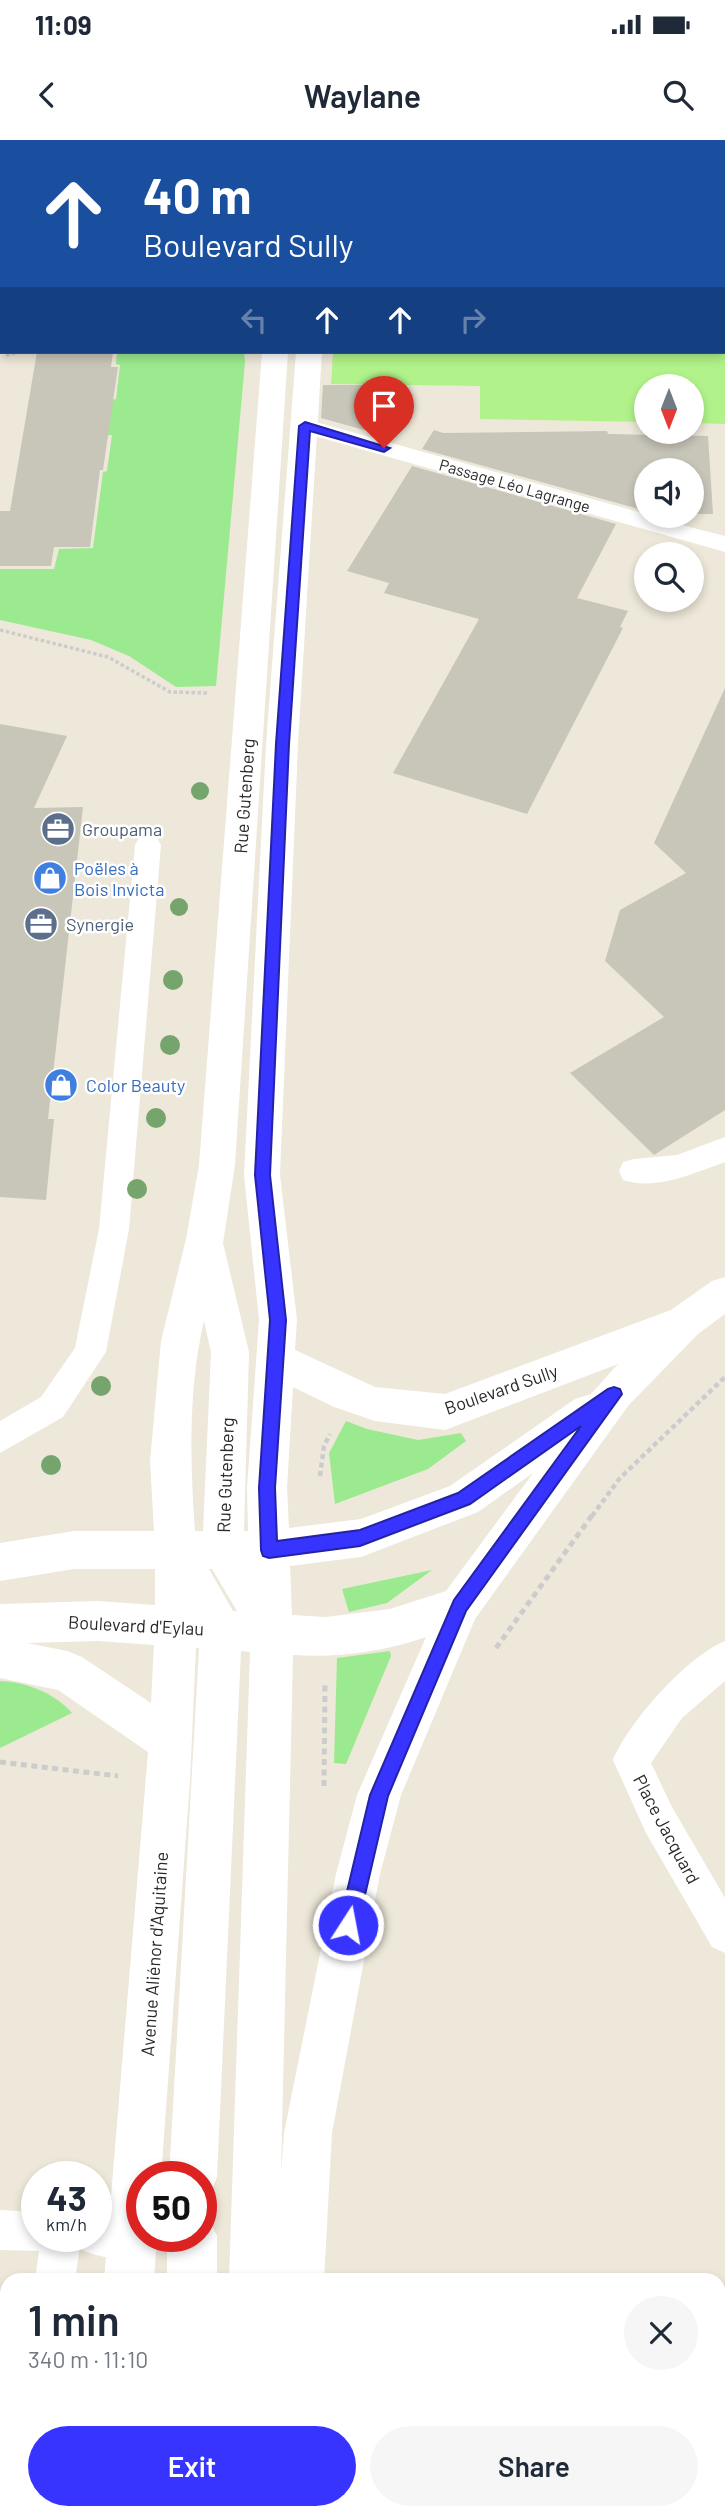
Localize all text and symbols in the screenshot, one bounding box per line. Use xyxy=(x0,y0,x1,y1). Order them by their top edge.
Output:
text: 11:09 xyxy=(35,9,92,40)
icon: back xyxy=(28,76,66,114)
text: Waylane xyxy=(304,76,421,114)
icon: search xyxy=(659,76,697,114)
text: 40 m xyxy=(143,165,251,224)
icon: ahead xyxy=(28,168,119,259)
text: Boulevard Sully xyxy=(143,225,354,263)
icon: left xyxy=(235,301,273,339)
icon: ahead xyxy=(308,301,346,339)
icon: ahead xyxy=(381,301,419,339)
icon: right xyxy=(454,301,492,339)
north arrow xyxy=(634,374,704,444)
map controls xyxy=(634,374,704,612)
pin xyxy=(354,376,414,448)
icon: arrive xyxy=(365,387,403,425)
street label: Passage Léo Lagrange xyxy=(437,454,593,516)
button: sound xyxy=(634,458,704,528)
button: search xyxy=(634,542,704,612)
street label: Rue Gutenberg xyxy=(229,738,259,854)
office icon: Groupama xyxy=(39,810,77,848)
place label: Groupama xyxy=(82,818,162,840)
place label: Poëles à Bois Invicta xyxy=(74,857,164,900)
shop icon: Poëles à Bois Invicta xyxy=(31,859,69,897)
office icon: Synergie xyxy=(22,905,60,943)
place label: Synergie xyxy=(66,913,134,935)
shop icon: Color Beauty xyxy=(42,1066,80,1104)
place label: Color Beauty xyxy=(86,1074,185,1096)
street label: Boulevard Sully xyxy=(441,1359,561,1419)
street label: Rue Gutenberg xyxy=(212,1417,238,1533)
street label: Boulevard d'Eylau xyxy=(67,1610,205,1640)
street label: Place Jacquard xyxy=(629,1771,705,1887)
street label: Avenue Aliénor d'Aquitaine xyxy=(136,1851,172,2057)
position arrow xyxy=(311,1888,385,1962)
speed limit sign: 50 xyxy=(126,2161,217,2252)
text: 43 xyxy=(46,2176,87,2218)
text: km/h xyxy=(46,2213,87,2235)
text: 1 min xyxy=(28,2294,120,2344)
button: close xyxy=(624,2296,698,2370)
text: 340 m · 11:10 xyxy=(28,2345,148,2373)
button: Exit xyxy=(28,2426,356,2506)
button: Share xyxy=(370,2426,698,2506)

